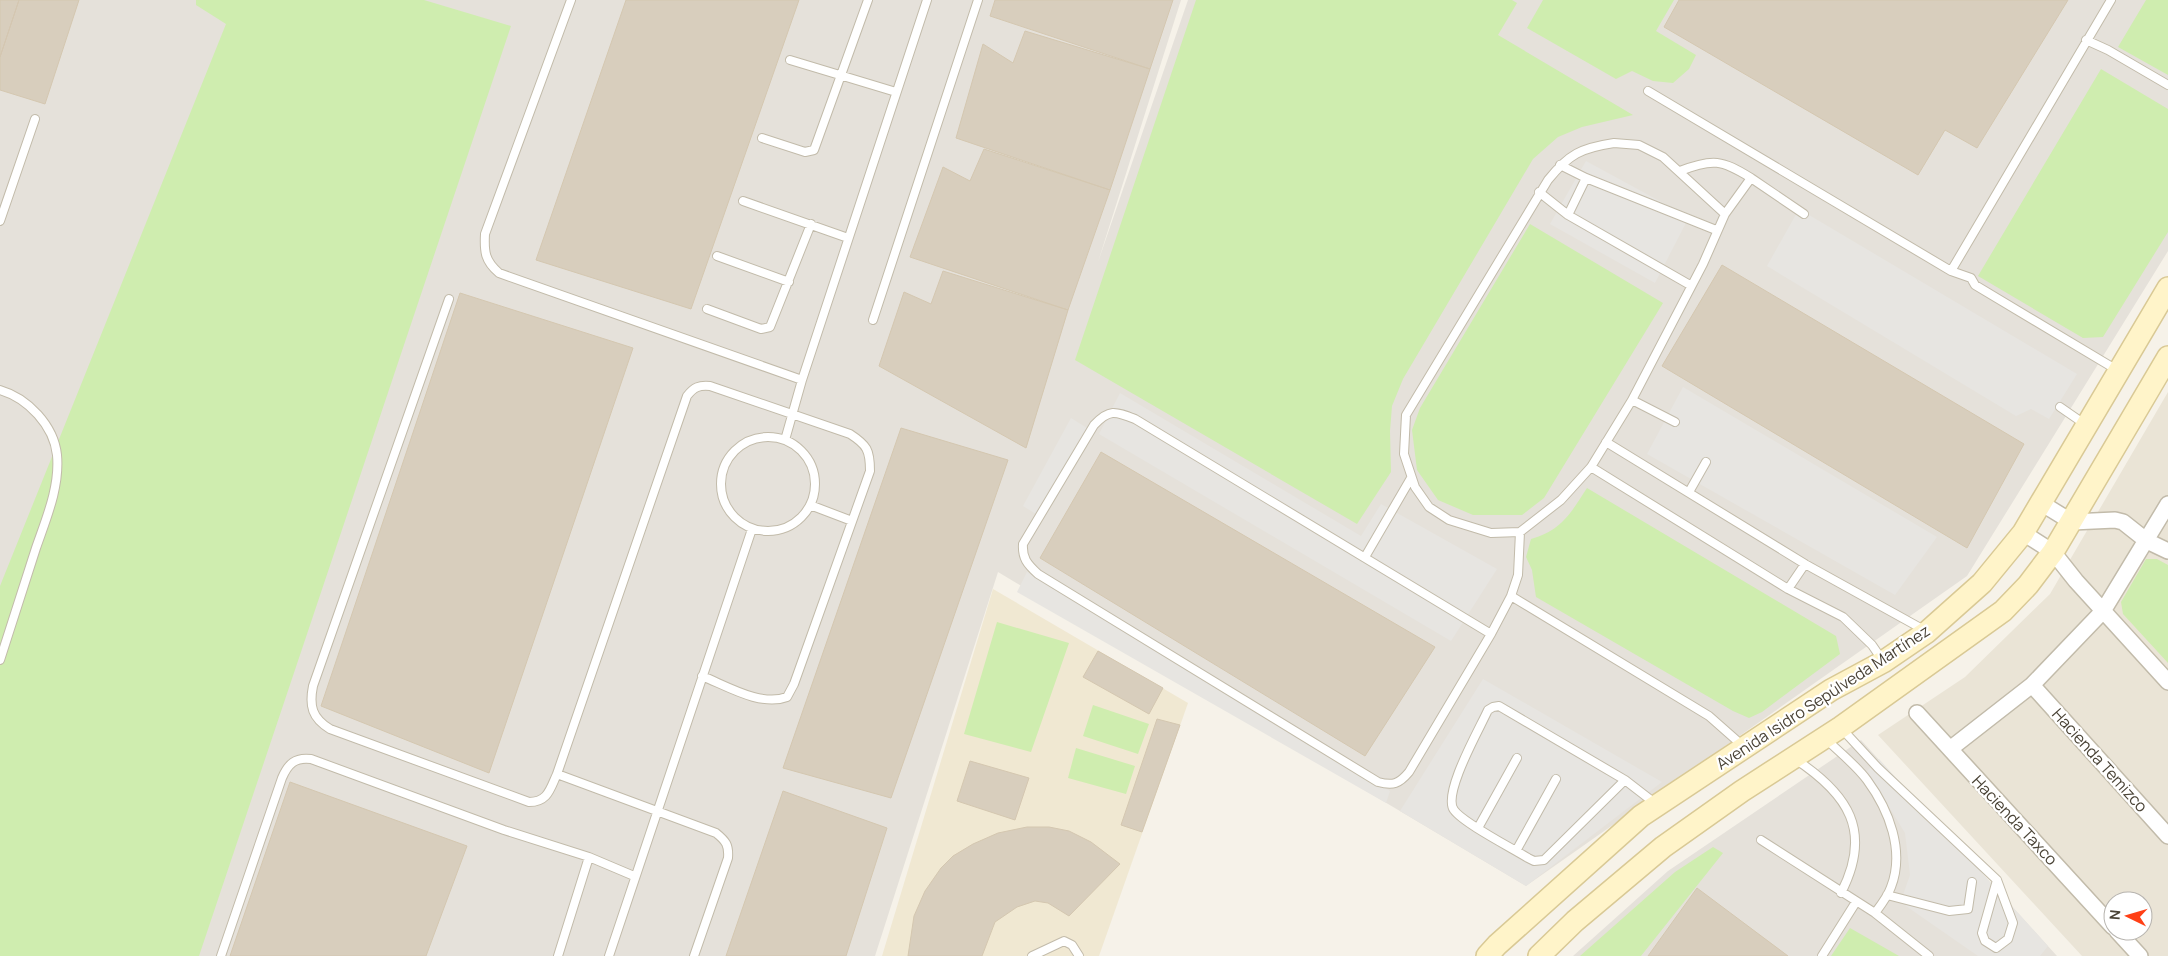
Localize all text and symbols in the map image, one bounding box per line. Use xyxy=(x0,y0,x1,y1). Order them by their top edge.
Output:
street label: Avenida Isidro Sepúlveda Martínez xyxy=(1712,619,1934,775)
street label: Hacienda Temizco xyxy=(2047,703,2153,817)
street label: Hacienda Taxco xyxy=(1967,770,2063,870)
north arrow xyxy=(2103,891,2153,941)
text: N xyxy=(2105,909,2124,921)

